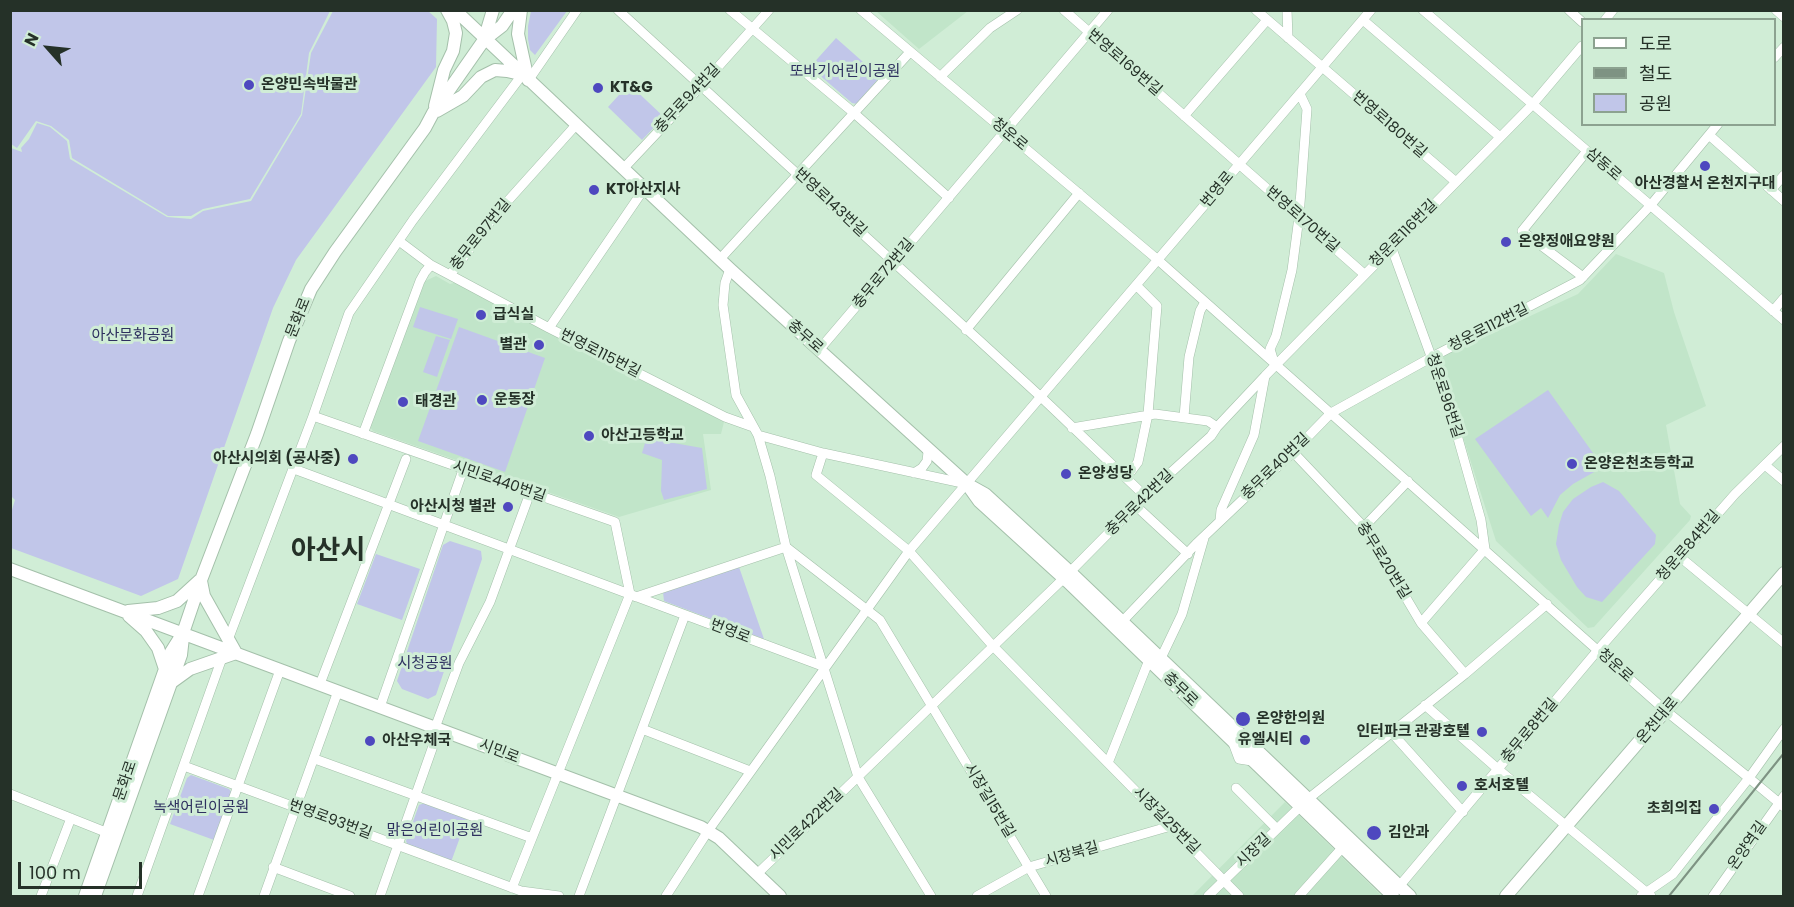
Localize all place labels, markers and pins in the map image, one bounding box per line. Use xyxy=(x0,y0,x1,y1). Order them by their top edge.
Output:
place label: 온양민속박물관 xyxy=(261,76,358,94)
marker: 온양민속박물관 xyxy=(242,78,256,92)
place label: KT&G xyxy=(610,79,653,97)
marker: KT&G xyxy=(591,81,605,95)
marker: 아산경찰서 온천지구대 xyxy=(1698,159,1712,173)
place label: 아산경찰서 온천지구대 xyxy=(1634,175,1776,193)
place label: KT아산지사 xyxy=(606,181,681,199)
marker: KT아산지사 xyxy=(587,183,601,197)
place label: 온양정애요양원 xyxy=(1518,233,1615,251)
marker: 온양정애요양원 xyxy=(1499,235,1513,249)
place label: 급식실 xyxy=(493,306,534,324)
marker: 급식실 xyxy=(474,308,488,322)
place label: 별관 xyxy=(499,336,527,354)
marker: 별관 xyxy=(532,338,546,352)
place label: 운동장 xyxy=(494,391,535,409)
place label: 태경관 xyxy=(415,393,456,411)
marker: 운동장 xyxy=(475,393,489,407)
marker: 태경관 xyxy=(396,395,410,409)
place label: 아산고등학교 xyxy=(601,427,684,445)
marker: 아산고등학교 xyxy=(582,429,596,443)
place label: 아산시의회 (공사중) xyxy=(213,450,341,468)
marker: 아산시의회 (공사중) xyxy=(346,452,360,466)
place label: 온양온천초등학교 xyxy=(1584,455,1694,473)
marker: 온양온천초등학교 xyxy=(1565,457,1579,471)
place label: 온양성당 xyxy=(1078,465,1133,483)
marker: 온양성당 xyxy=(1059,467,1073,481)
place label: 아산시청 별관 xyxy=(410,498,496,516)
marker: 아산시청 별관 xyxy=(501,500,515,514)
marker: 온양한의원 xyxy=(1234,710,1252,728)
place label: 온양한의원 xyxy=(1256,710,1325,728)
place label: 인터파크 관광호텔 xyxy=(1356,723,1470,741)
marker: 인터파크 관광호텔 xyxy=(1475,725,1489,739)
place label: 유엘시티 xyxy=(1238,731,1293,749)
place label: 아산우체국 xyxy=(382,732,451,750)
marker: 유엘시티 xyxy=(1298,733,1312,747)
marker: 아산우체국 xyxy=(363,734,377,748)
place label: 호서호텔 xyxy=(1474,777,1529,795)
marker: 호서호텔 xyxy=(1455,779,1469,793)
place label: 초희의집 xyxy=(1647,800,1702,818)
marker: 초희의집 xyxy=(1707,802,1721,816)
marker: 김안과 xyxy=(1365,824,1383,842)
place label: 김안과 xyxy=(1388,824,1429,842)

